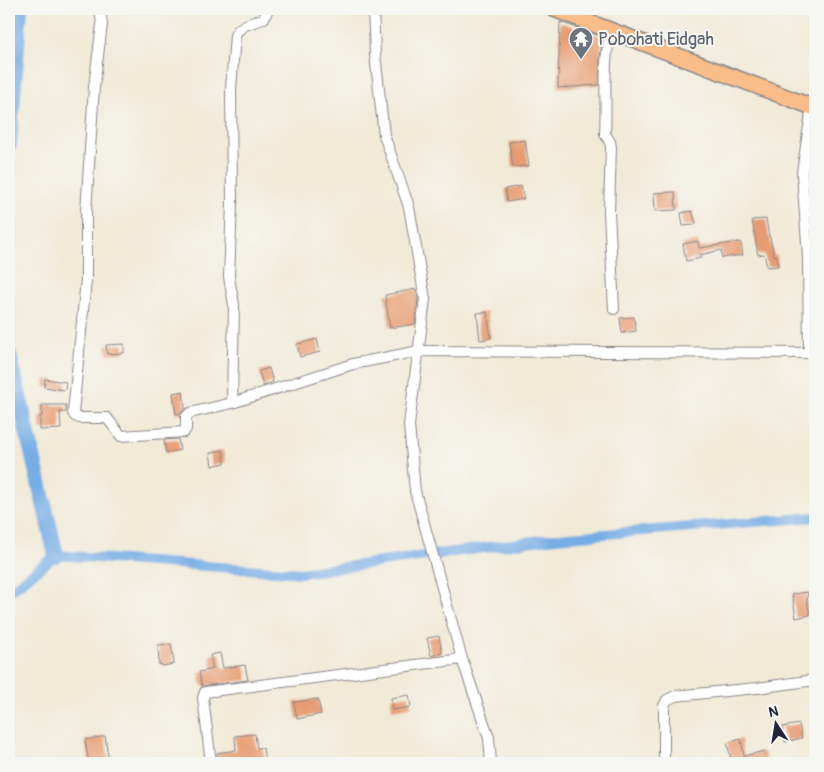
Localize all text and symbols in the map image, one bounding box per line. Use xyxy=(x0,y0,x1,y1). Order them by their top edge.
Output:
temple icon: Pobohati Eidgah xyxy=(568,26,594,60)
place label: Pobohati Eidgah xyxy=(598,28,714,51)
north arrow xyxy=(752,700,802,750)
text: N xyxy=(767,702,780,721)

